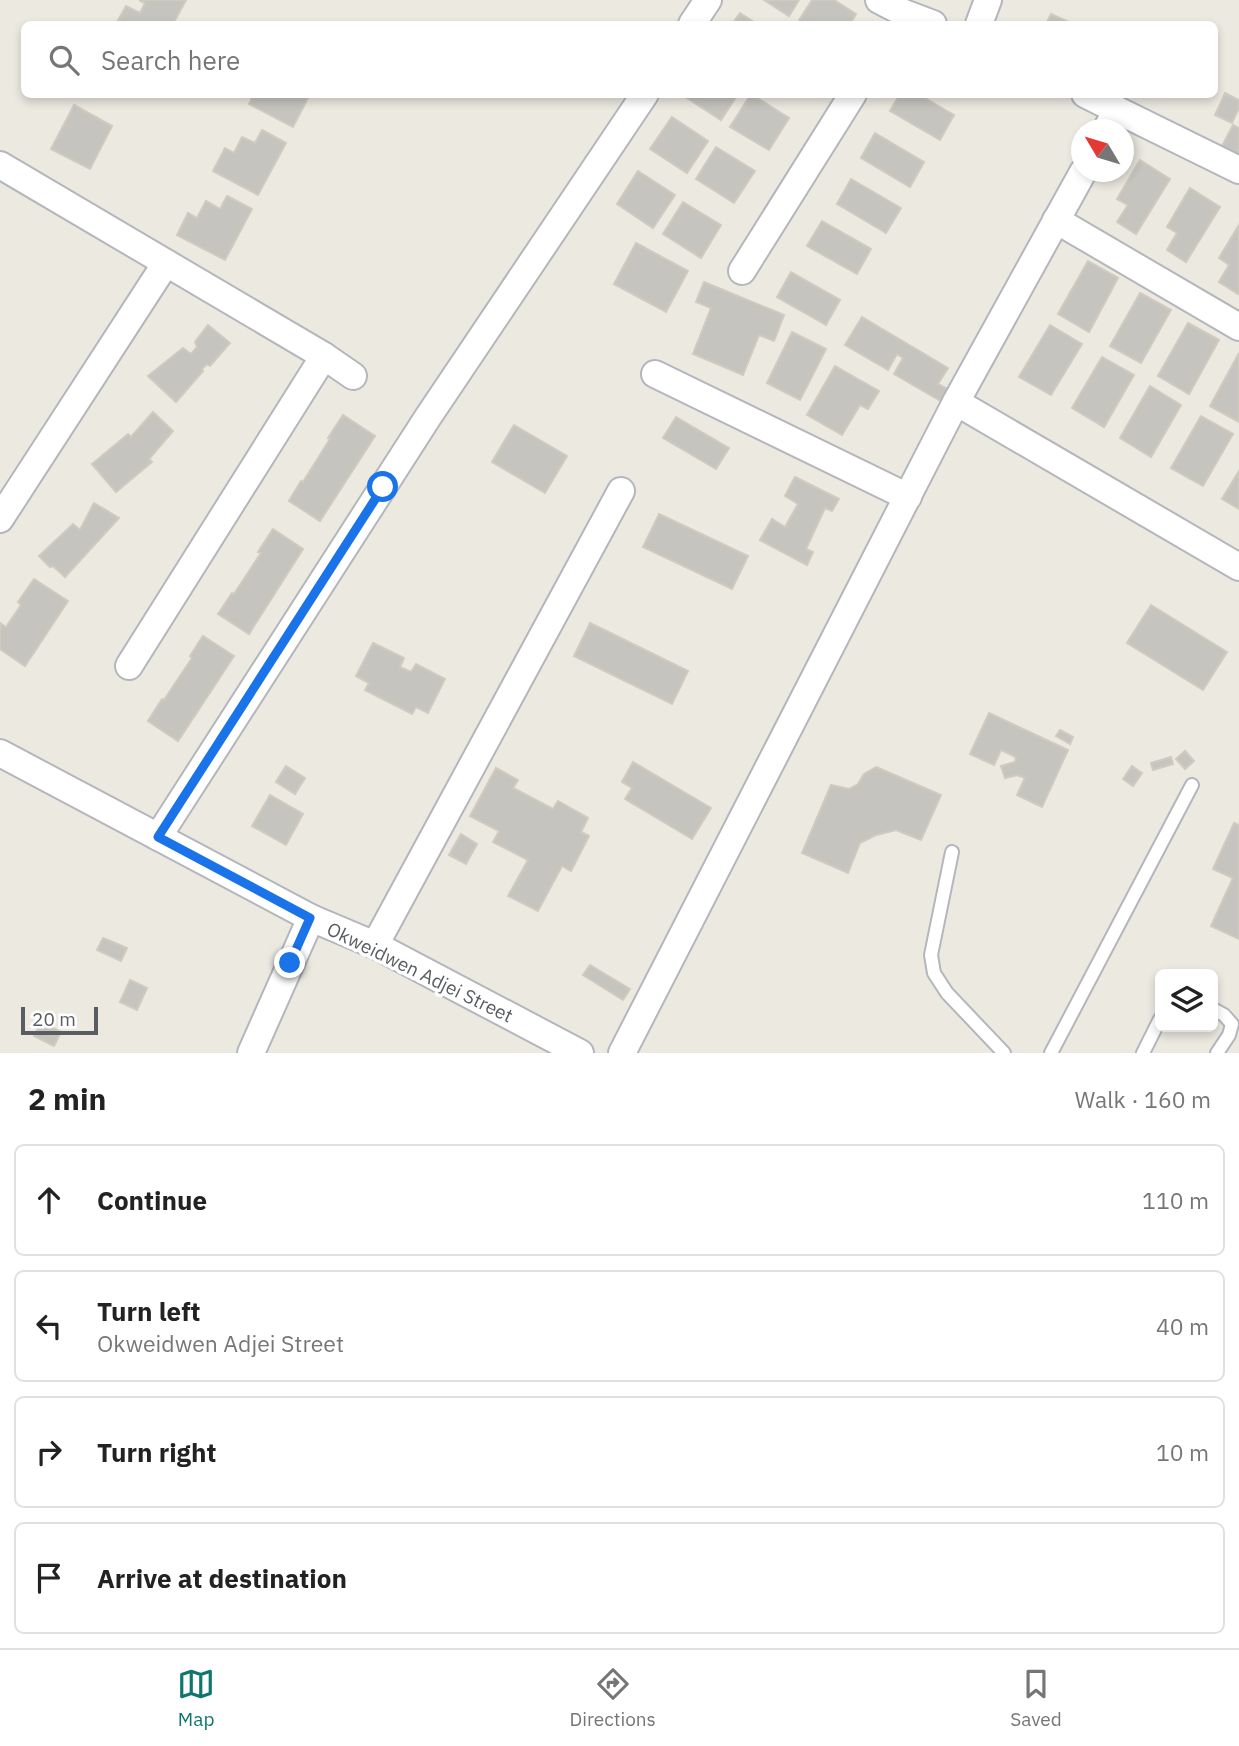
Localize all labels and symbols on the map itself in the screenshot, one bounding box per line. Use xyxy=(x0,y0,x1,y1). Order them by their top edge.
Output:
north arrow xyxy=(1071,119,1134,182)
route start xyxy=(367,471,398,502)
street label: Okweidwen Adjei Street xyxy=(323,916,517,1028)
route end xyxy=(274,947,305,978)
scale bar xyxy=(21,1004,98,1036)

